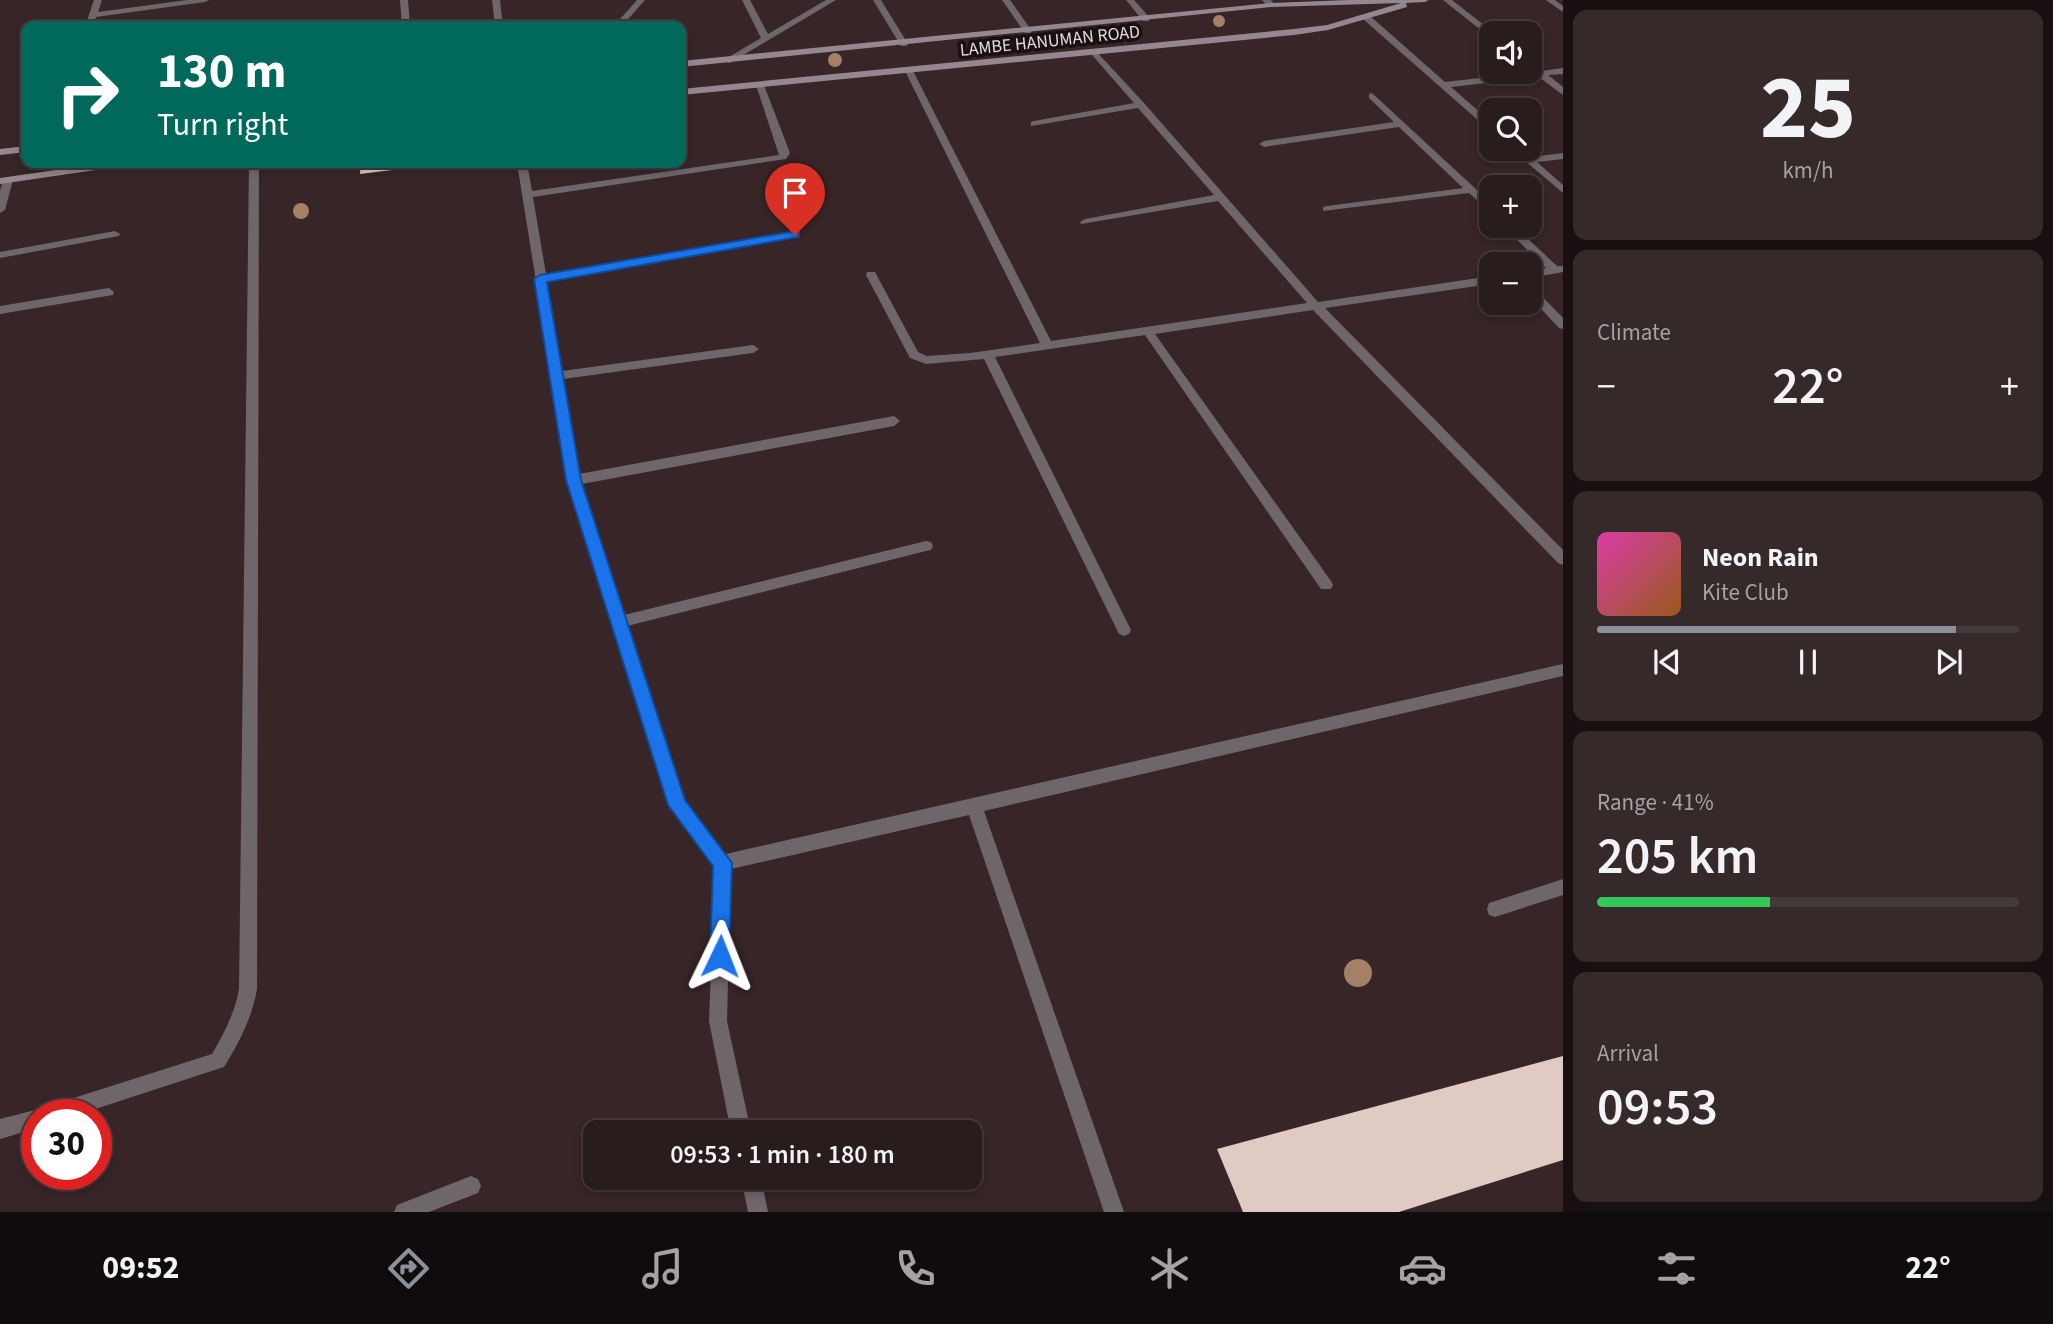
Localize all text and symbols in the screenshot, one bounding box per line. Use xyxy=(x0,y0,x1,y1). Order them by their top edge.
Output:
street label: LAMBE HANUMAN ROAD xyxy=(959,19,1141,63)
map controls xyxy=(1479,21,1542,315)
button: sound xyxy=(1479,21,1542,84)
text: 130 m xyxy=(157,37,286,107)
text: 25 xyxy=(1760,44,1856,173)
icon: right xyxy=(42,49,133,140)
button: search xyxy=(1479,98,1542,161)
text: Turn right xyxy=(157,102,288,148)
text: km/h xyxy=(1782,154,1834,187)
pin xyxy=(765,163,825,235)
icon: arrive xyxy=(776,174,814,212)
button: + xyxy=(1479,175,1542,238)
button: − xyxy=(1479,252,1542,315)
text: Climate xyxy=(1597,316,1671,349)
text: 22° xyxy=(1772,350,1844,424)
text: − xyxy=(1597,360,1616,414)
text: + xyxy=(2000,360,2019,414)
text: Neon Rain xyxy=(1702,539,1819,576)
text: Kite Club xyxy=(1702,576,1789,609)
icon: previous xyxy=(1648,643,1686,681)
icon: pause xyxy=(1789,643,1827,681)
icon: next xyxy=(1930,643,1968,681)
text: Range · 41% xyxy=(1597,786,1714,819)
text: 205 km xyxy=(1597,820,1758,894)
position arrow xyxy=(683,919,757,993)
text: Arrival xyxy=(1597,1037,1659,1070)
text: 09:53 xyxy=(1597,1071,1718,1145)
speed limit sign: 30 xyxy=(21,1099,112,1190)
text: 09:53 · 1 min · 180 m xyxy=(670,1136,895,1173)
icon: directions xyxy=(384,1244,433,1293)
icon: music xyxy=(638,1244,687,1293)
icon: phone xyxy=(891,1244,940,1293)
icon: climate xyxy=(1145,1244,1194,1293)
icon: car xyxy=(1398,1244,1447,1293)
icon: filters xyxy=(1652,1244,1701,1293)
text: 09:52 xyxy=(102,1245,179,1291)
text: 22° xyxy=(1905,1245,1951,1291)

